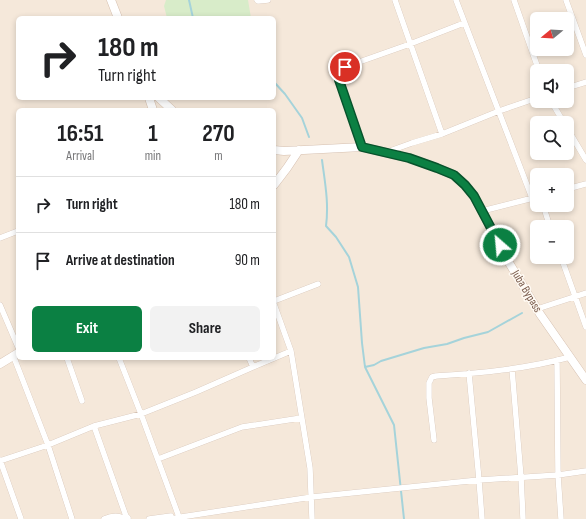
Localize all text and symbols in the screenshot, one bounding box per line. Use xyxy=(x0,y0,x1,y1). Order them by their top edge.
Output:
north arrow xyxy=(530,12,574,56)
map controls xyxy=(530,12,574,264)
text: 180 m xyxy=(98,31,158,64)
icon: right xyxy=(32,32,84,84)
pin xyxy=(328,50,362,84)
icon: arrive xyxy=(334,56,356,78)
button: sound xyxy=(530,64,574,108)
text: Turn right xyxy=(98,65,156,86)
button: search xyxy=(530,116,574,160)
text: 16:51 xyxy=(57,119,103,148)
text: 1 xyxy=(148,119,158,148)
text: 270 xyxy=(202,119,235,148)
text: Arrival xyxy=(66,148,94,164)
text: min xyxy=(145,148,161,164)
text: m xyxy=(214,148,223,164)
button: + xyxy=(530,168,574,212)
icon: right xyxy=(32,194,54,216)
text: Turn right xyxy=(66,195,118,214)
text: 180 m xyxy=(229,195,260,214)
button: − xyxy=(530,220,574,264)
position arrow xyxy=(479,224,521,266)
icon: arrive xyxy=(32,250,54,272)
text: Arrive at destination xyxy=(66,251,175,270)
text: 90 m xyxy=(235,251,260,270)
street label: Juba Bypass xyxy=(508,266,545,315)
button: Exit xyxy=(32,306,142,352)
button: Share xyxy=(150,306,260,352)

